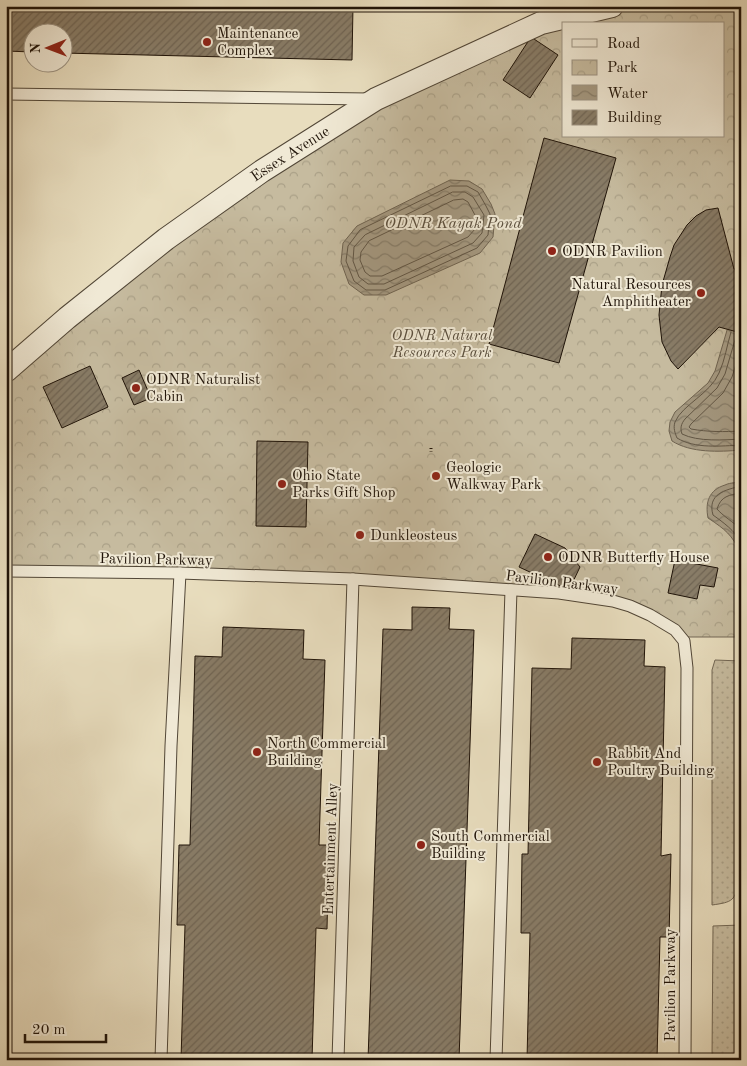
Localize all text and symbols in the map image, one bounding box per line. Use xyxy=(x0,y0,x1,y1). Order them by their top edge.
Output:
north arrow xyxy=(22,22,72,72)
legend xyxy=(562,22,724,138)
place label: Maintenance Complex xyxy=(217,27,298,59)
marker: Maintenance Complex xyxy=(201,36,213,48)
text: Road xyxy=(607,37,641,52)
text: N xyxy=(29,42,43,54)
text: Park xyxy=(607,61,638,76)
text: Water xyxy=(607,87,648,102)
text: Building xyxy=(607,111,662,126)
street label: Essex Avenue xyxy=(249,124,333,185)
water label: ODNR Kayak Pond xyxy=(384,216,522,232)
marker: ODNR Pavilion xyxy=(546,245,558,257)
place label: ODNR Pavilion xyxy=(562,245,663,260)
place label: Natural Resources Amphitheater xyxy=(571,278,691,310)
marker: Natural Resources Amphitheater xyxy=(695,287,707,299)
park label: ODNR Natural Resources Park xyxy=(391,329,493,361)
place label: ODNR Naturalist Cabin xyxy=(146,373,260,405)
marker: ODNR Naturalist Cabin xyxy=(130,382,142,394)
place label: Geologic Walkway Park xyxy=(446,461,542,493)
place label: Ohio State Parks Gift Shop xyxy=(292,469,396,501)
marker: Geologic Walkway Park xyxy=(430,470,442,482)
marker: Ohio State Parks Gift Shop xyxy=(276,478,288,490)
marker: Dunkleosteus xyxy=(354,529,366,541)
place label: Dunkleosteus xyxy=(370,529,457,544)
marker: ODNR Butterfly House xyxy=(542,551,554,563)
place label: ODNR Butterfly House xyxy=(558,551,709,566)
street label: Pavilion Parkway xyxy=(99,552,213,569)
street label: Pavilion Parkway xyxy=(505,569,619,598)
place label: North Commercial Building xyxy=(267,737,386,769)
marker: North Commercial Building xyxy=(251,746,263,758)
place label: Rabbit And Poultry Building xyxy=(607,747,714,779)
marker: Rabbit And Poultry Building xyxy=(591,756,603,768)
street label: Entertainment Alley xyxy=(322,783,341,915)
place label: South Commercial Building xyxy=(431,830,550,862)
marker: South Commercial Building xyxy=(415,839,427,851)
street label: Pavilion Parkway xyxy=(664,928,679,1042)
scale bar xyxy=(25,1011,106,1043)
text: 20 m xyxy=(32,1023,66,1038)

